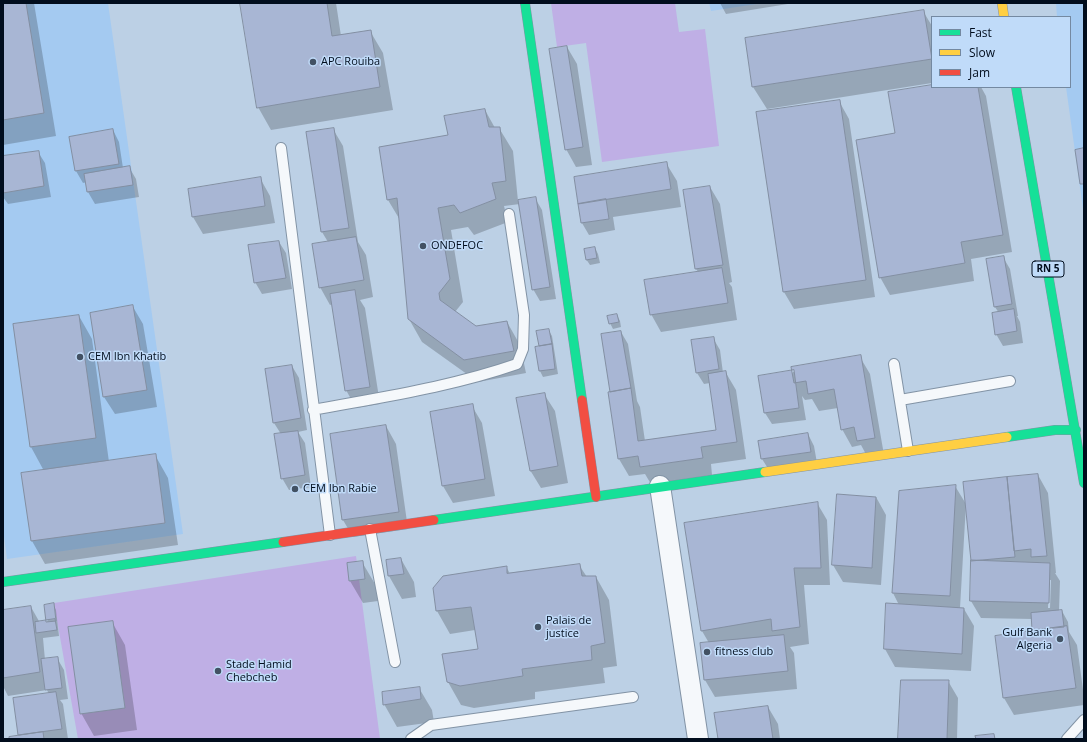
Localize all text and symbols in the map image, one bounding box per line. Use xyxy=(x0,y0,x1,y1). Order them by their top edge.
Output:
legend xyxy=(931,16,1071,88)
text: Fast xyxy=(969,24,992,41)
text: Slow xyxy=(969,44,995,61)
place label: APC Rouiba xyxy=(321,55,380,69)
marker: APC Rouiba xyxy=(308,57,318,67)
text: Jam xyxy=(969,64,990,81)
place label: ONDEFOC xyxy=(431,239,483,253)
marker: ONDEFOC xyxy=(418,241,428,251)
road number: RN 5 xyxy=(1032,261,1064,277)
place label: CEM Ibn Khatib xyxy=(88,350,166,364)
marker: CEM Ibn Khatib xyxy=(75,352,85,362)
place label: CEM Ibn Rabie xyxy=(303,482,377,496)
marker: CEM Ibn Rabie xyxy=(290,484,300,494)
place label: Palais de justice xyxy=(546,614,591,640)
marker: Palais de justice xyxy=(533,622,543,632)
place label: Gulf Bank Algeria xyxy=(1002,626,1052,652)
marker: Gulf Bank Algeria xyxy=(1055,634,1065,644)
place label: fitness club xyxy=(715,645,773,659)
marker: fitness club xyxy=(702,647,712,657)
place label: Stade Hamid Chebcheb xyxy=(226,658,292,684)
marker: Stade Hamid Chebcheb xyxy=(213,666,223,676)

